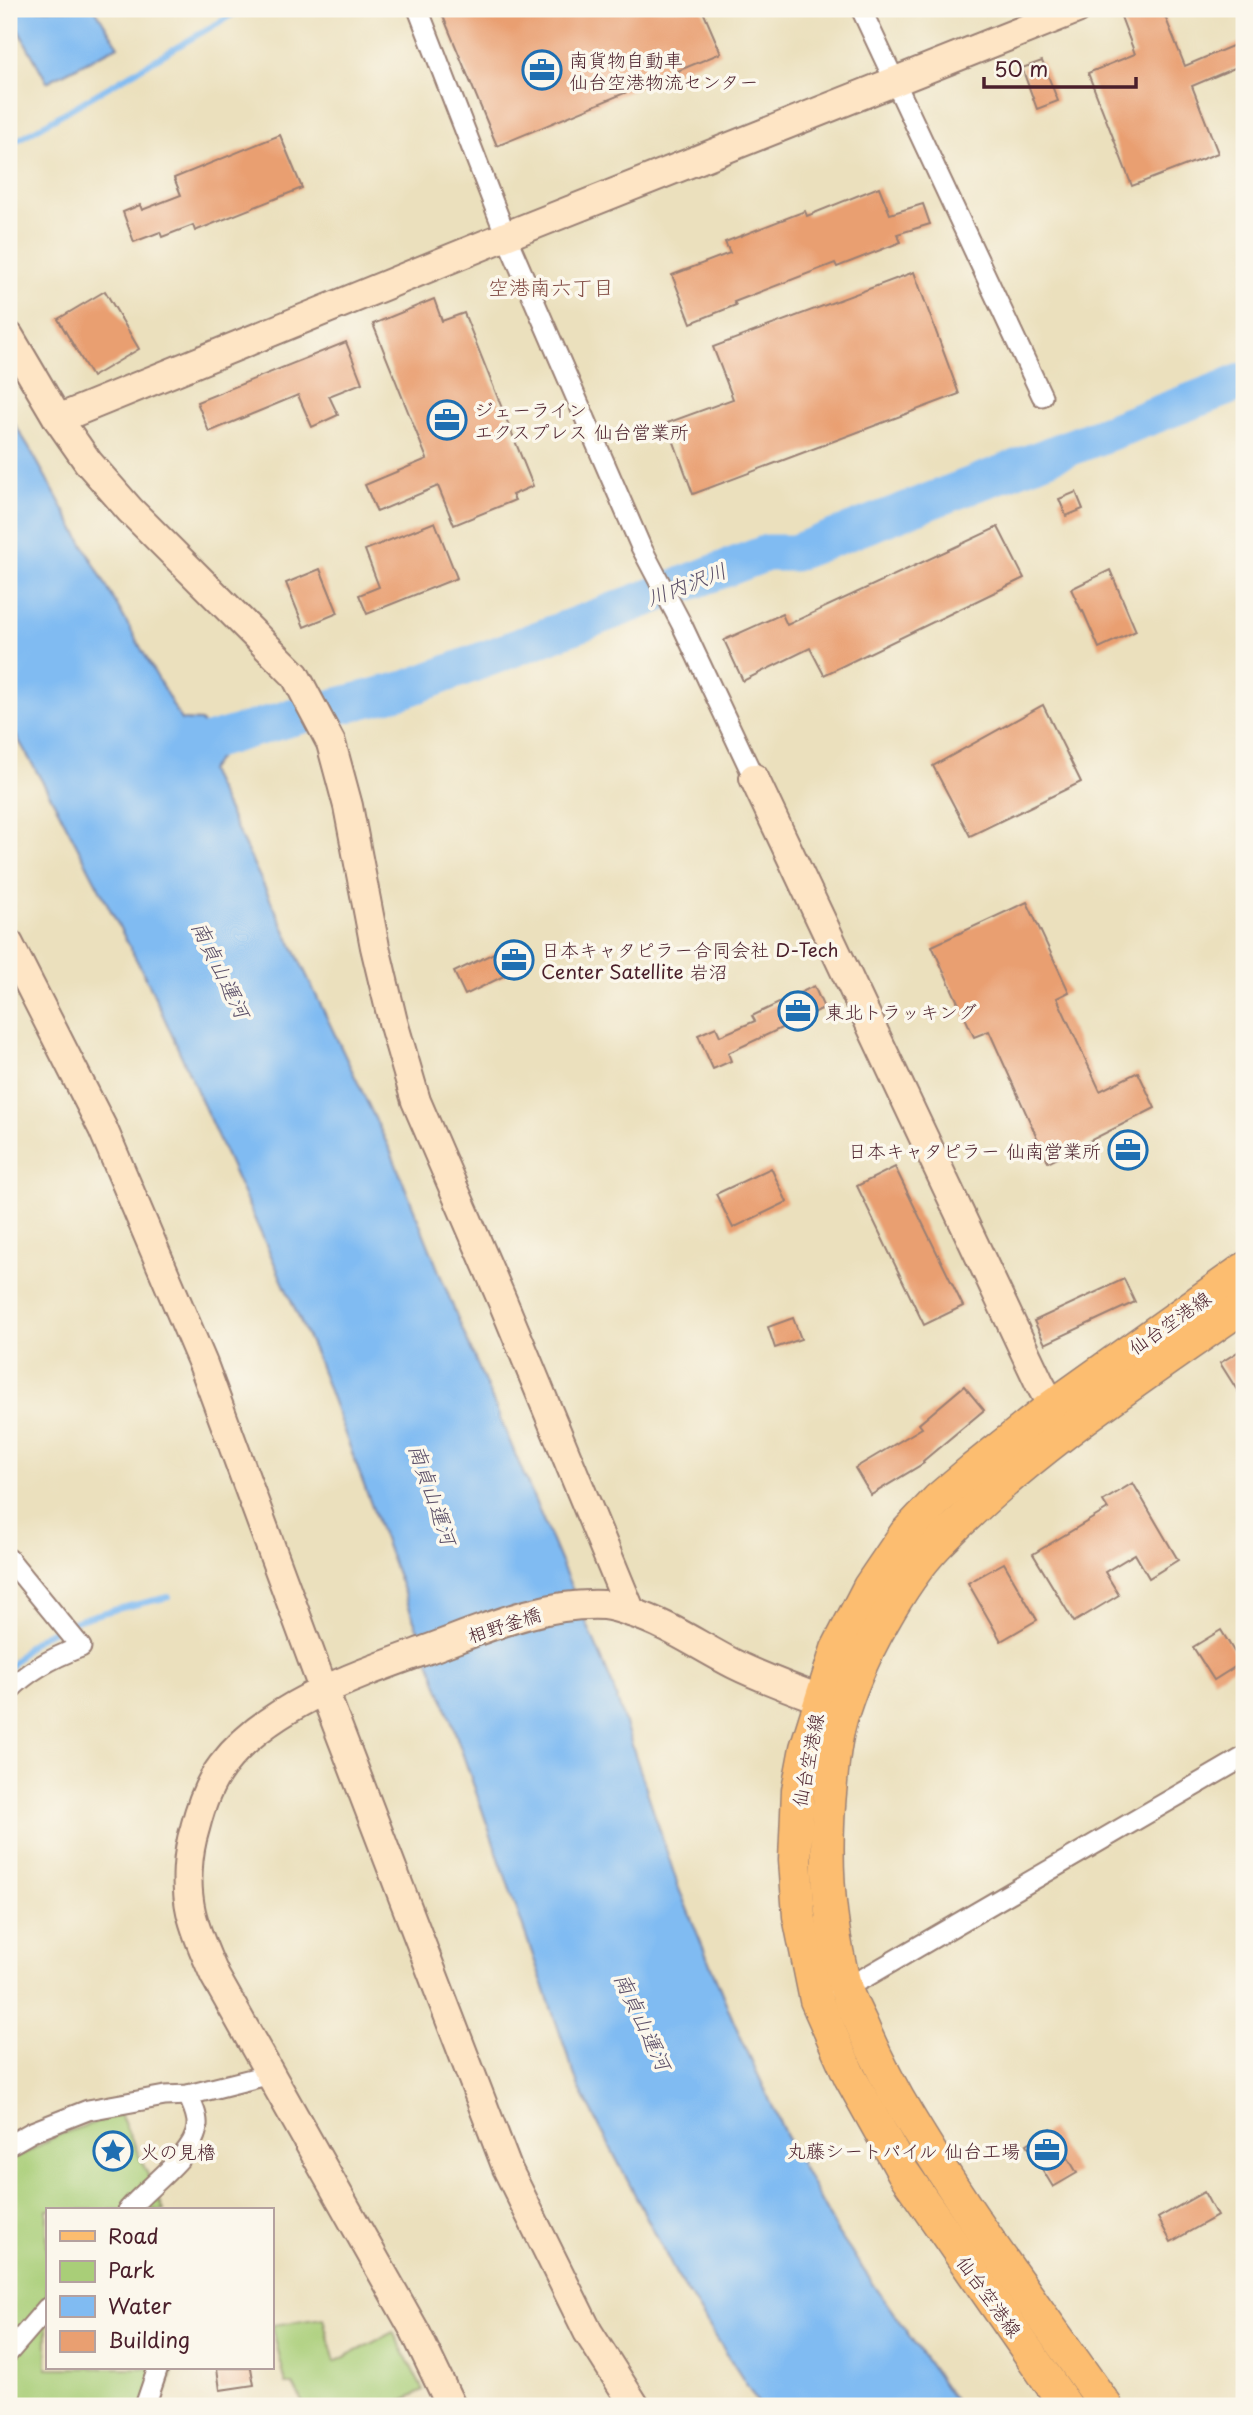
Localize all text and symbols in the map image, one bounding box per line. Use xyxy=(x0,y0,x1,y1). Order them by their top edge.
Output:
place label: 南貨物自動車 仙台空港物流センター xyxy=(569,45,758,95)
scale bar xyxy=(984,46,1136,90)
office icon: 南貨物自動車 仙台空港物流センター xyxy=(521,49,563,91)
text: 50 m xyxy=(994,52,1048,84)
district label: 空港南六丁目 xyxy=(488,270,614,302)
place label: ジェーライン エクスプレス 仙台営業所 xyxy=(474,395,689,445)
office icon: ジェーライン エクスプレス 仙台営業所 xyxy=(426,399,468,441)
water label: 川内沢川 xyxy=(641,553,731,613)
water label: 南貞山運河 xyxy=(185,915,261,1026)
place label: 日本キャタピラー合同会社 D-Tech Center Satellite 岩沼 xyxy=(541,935,838,985)
office icon: 日本キャタピラー合同会社 D-Tech Center Satellite 岩沼 xyxy=(493,939,535,981)
office icon: 東北トラッキング xyxy=(777,990,819,1032)
place label: 東北トラッキング xyxy=(825,997,977,1025)
office icon: 日本キャタピラー 仙南営業所 xyxy=(1107,1129,1149,1171)
place label: 日本キャタピラー 仙南営業所 xyxy=(848,1136,1101,1164)
street label: 仙台空港線 xyxy=(1122,1283,1216,1361)
water label: 南貞山運河 xyxy=(402,1439,467,1552)
street label: 相野釜橋 xyxy=(464,1599,544,1649)
street label: 仙台空港線 xyxy=(784,1711,830,1809)
water label: 南貞山運河 xyxy=(607,1967,682,2078)
office icon: 丸藤シートパイル 仙台工場 xyxy=(1026,2129,1068,2171)
place icon: 火の見櫓 xyxy=(92,2130,134,2172)
place label: 丸藤シートパイル 仙台工場 xyxy=(787,2136,1020,2164)
place label: 火の見櫓 xyxy=(140,2137,216,2165)
legend xyxy=(46,2208,273,2370)
text: Road xyxy=(108,2219,159,2251)
street label: 仙台空港線 xyxy=(951,2249,1029,2343)
text: Park xyxy=(108,2253,155,2285)
text: Water xyxy=(108,2289,172,2321)
text: Building xyxy=(108,2323,190,2355)

